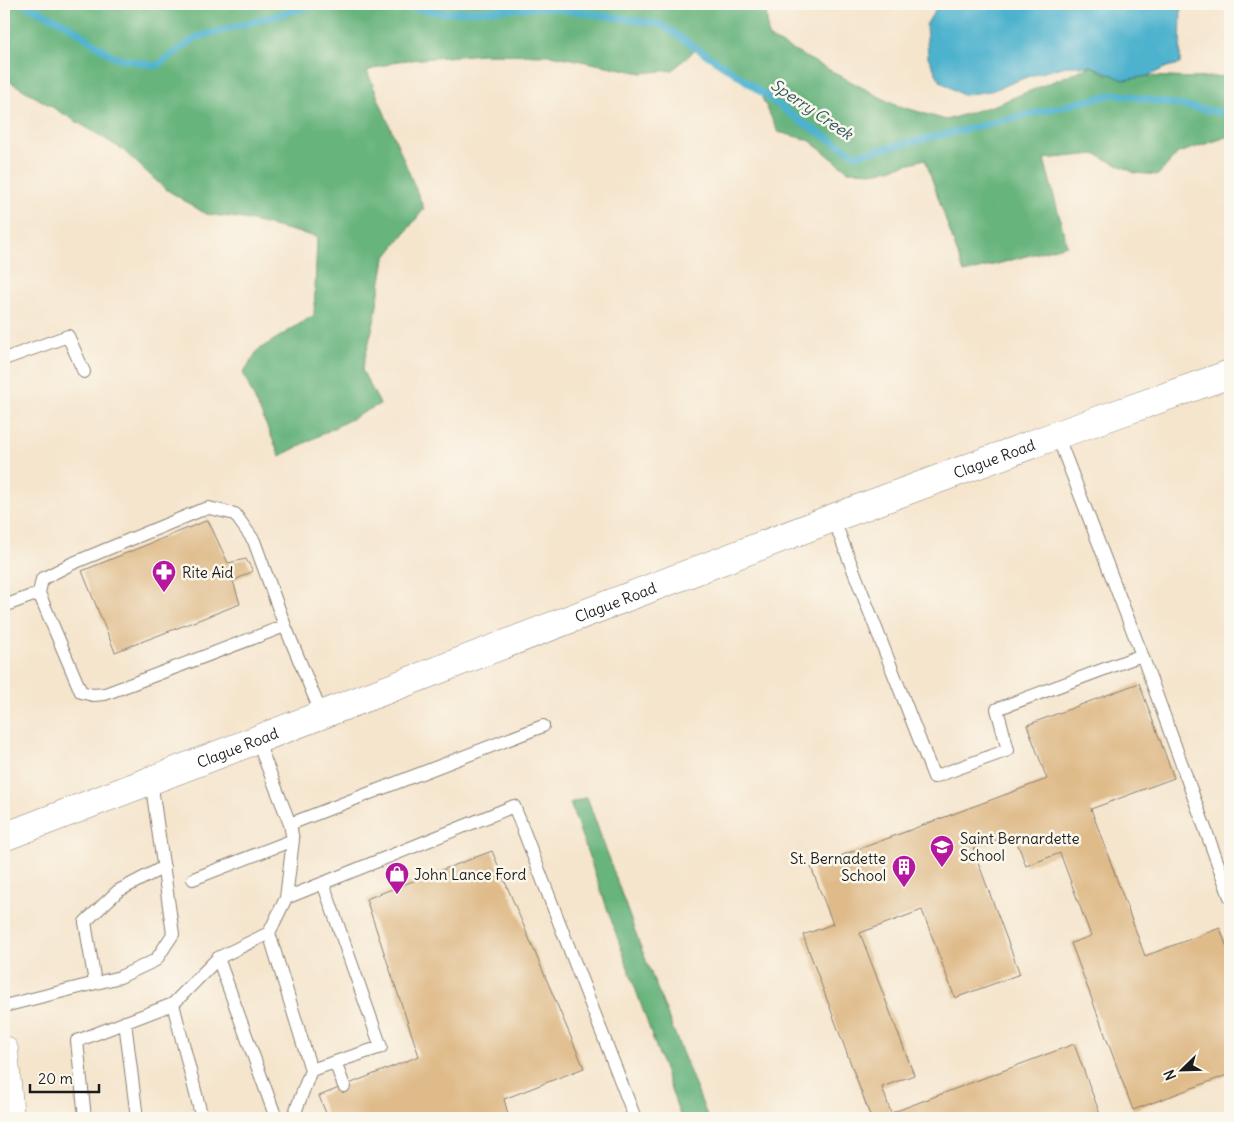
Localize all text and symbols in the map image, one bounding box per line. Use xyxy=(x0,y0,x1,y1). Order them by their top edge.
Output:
water label: Sperry Creek xyxy=(767,74,858,145)
street label: Clague Road xyxy=(951,434,1038,482)
pharmacy icon: Rite Aid xyxy=(151,559,177,593)
place label: Rite Aid xyxy=(182,563,233,582)
street label: Clague Road xyxy=(572,577,659,626)
street label: Clague Road xyxy=(194,723,281,771)
place label: Saint Bernardette School xyxy=(960,829,1080,865)
school or university icon: Saint Bernardette School xyxy=(929,834,955,868)
place label: St. Bernadette School xyxy=(790,849,886,885)
building icon: St. Bernadette School xyxy=(891,854,917,888)
shop icon: John Lance Ford xyxy=(384,861,410,895)
place label: John Lance Ford xyxy=(414,865,526,884)
north arrow xyxy=(1156,1044,1206,1094)
scale bar xyxy=(30,1062,99,1094)
text: N xyxy=(1160,1067,1180,1083)
text: 20 m xyxy=(38,1069,73,1088)

